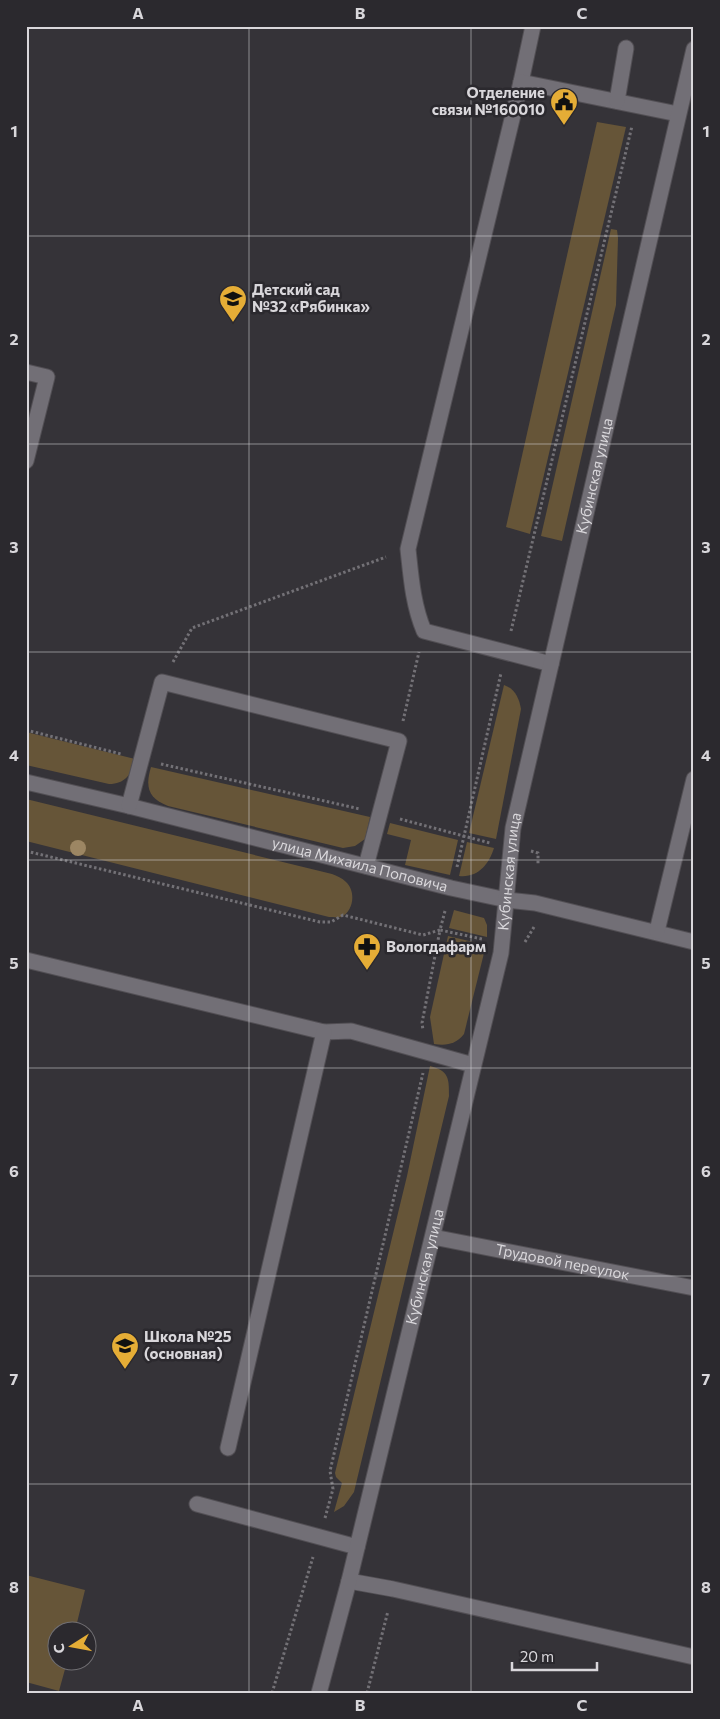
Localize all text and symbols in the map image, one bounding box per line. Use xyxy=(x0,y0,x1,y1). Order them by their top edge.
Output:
text: A xyxy=(132,3,144,22)
text: B xyxy=(355,3,366,22)
text: C xyxy=(577,3,588,22)
place label: Отделение связи №160010 xyxy=(432,83,545,118)
public building icon: Отделение связи №160010 xyxy=(549,87,579,126)
text: 1 xyxy=(10,121,18,140)
text: 1 xyxy=(702,121,710,140)
place label: Детский сад №32 «Рябинка» xyxy=(252,280,370,315)
school or university icon: Детский сад №32 «Рябинка» xyxy=(218,284,248,323)
text: 2 xyxy=(9,329,19,348)
text: 2 xyxy=(701,329,711,348)
street label: Кубинская улица xyxy=(572,416,616,536)
text: 3 xyxy=(9,537,19,556)
text: 3 xyxy=(701,537,711,556)
text: 4 xyxy=(9,745,19,764)
text: 4 xyxy=(701,745,711,764)
street label: Кубинская улица xyxy=(493,810,524,931)
street label: улица Михаила Поповича xyxy=(270,833,450,895)
pharmacy icon: Вологдафарм xyxy=(352,932,382,971)
place label: Вологдафарм xyxy=(386,937,486,955)
text: 5 xyxy=(9,953,19,972)
text: 5 xyxy=(701,953,711,972)
text: 6 xyxy=(9,1161,19,1180)
text: 6 xyxy=(701,1161,711,1180)
street label: Кубинская улица xyxy=(401,1207,447,1327)
street label: Трудовой переулок xyxy=(494,1239,631,1283)
place label: Школа №25 (основная) xyxy=(144,1327,232,1362)
school or university icon: Школа №25 (основная) xyxy=(110,1331,140,1370)
text: 7 xyxy=(10,1369,19,1388)
text: 7 xyxy=(702,1369,711,1388)
text: 8 xyxy=(9,1577,19,1596)
text: 8 xyxy=(701,1577,711,1596)
north arrow xyxy=(48,1622,98,1672)
scale bar xyxy=(512,1639,598,1671)
text: С xyxy=(49,1642,68,1655)
text: 20 m xyxy=(520,1647,554,1665)
text: A xyxy=(132,1695,144,1714)
text: B xyxy=(355,1695,366,1714)
text: C xyxy=(577,1695,588,1714)

